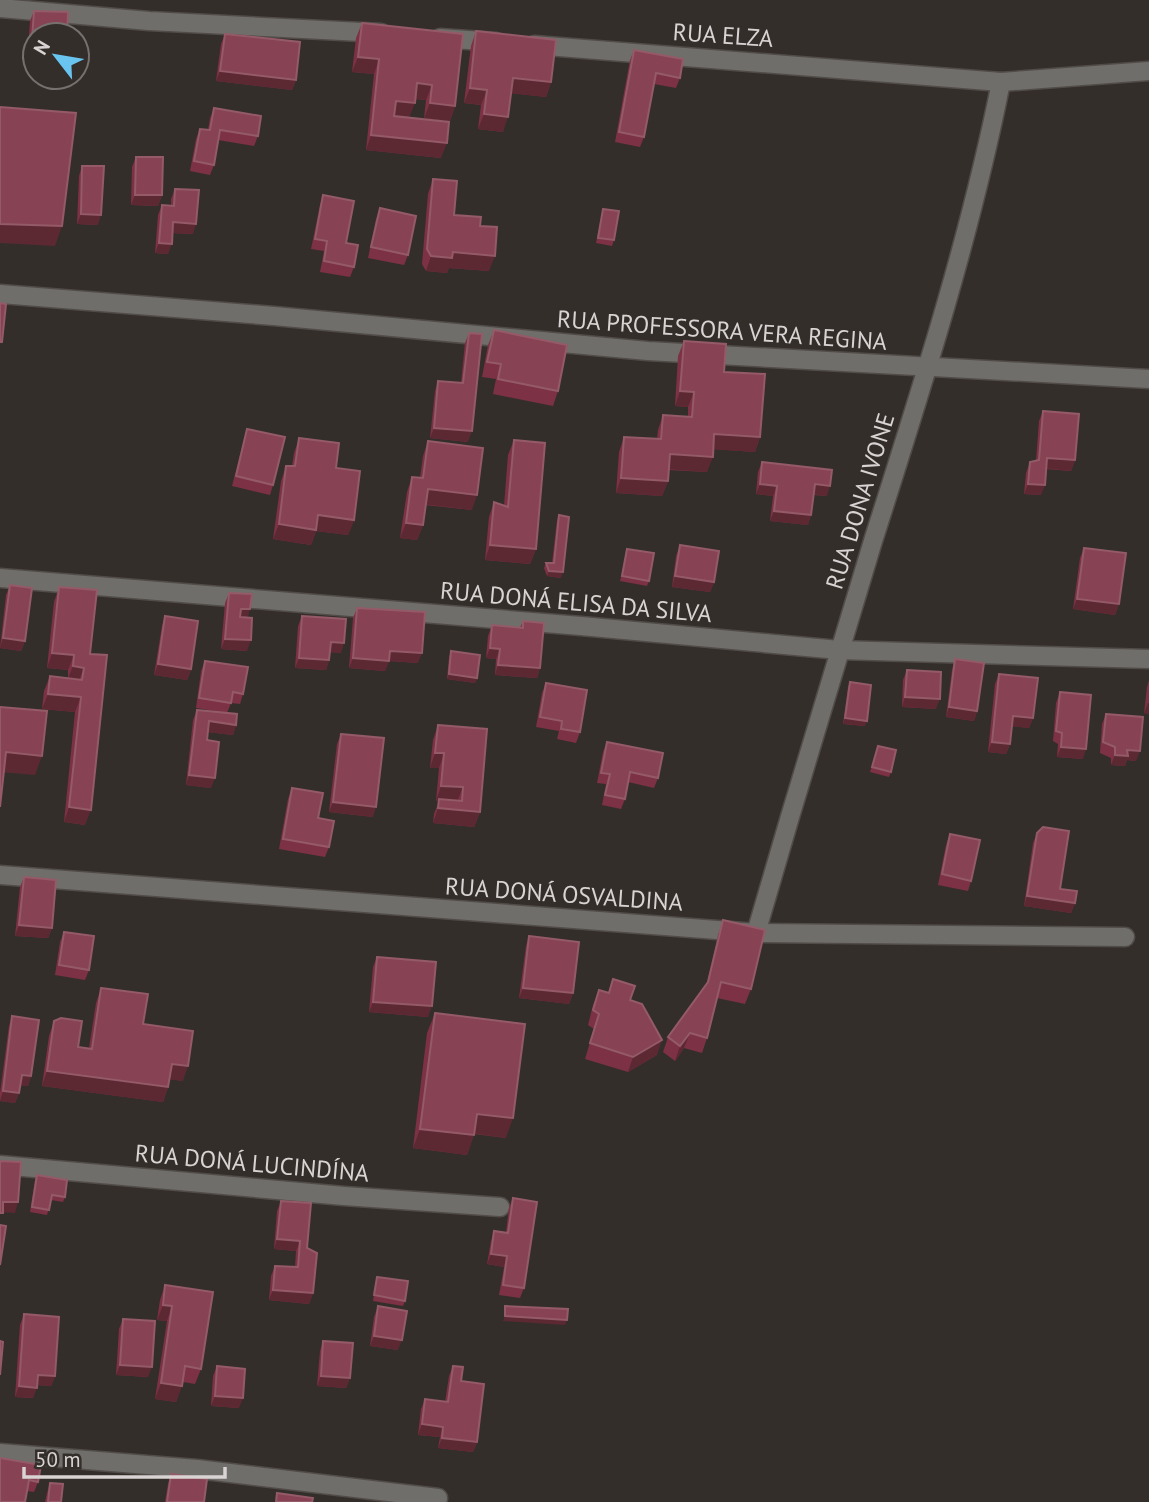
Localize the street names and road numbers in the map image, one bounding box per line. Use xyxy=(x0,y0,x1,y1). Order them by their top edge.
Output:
street label: RUA ELZA xyxy=(672,16,774,54)
street label: RUA PROFESSORA VERA REGINA xyxy=(556,303,888,357)
street label: RUA DONA IVONE xyxy=(818,409,902,593)
street label: RUA DONÁ ELISA DA SILVA xyxy=(439,575,713,629)
street label: RUA DONÁ OSVALDINA xyxy=(444,870,684,918)
street label: RUA DONÁ LUCINDÍNA xyxy=(134,1137,370,1189)

